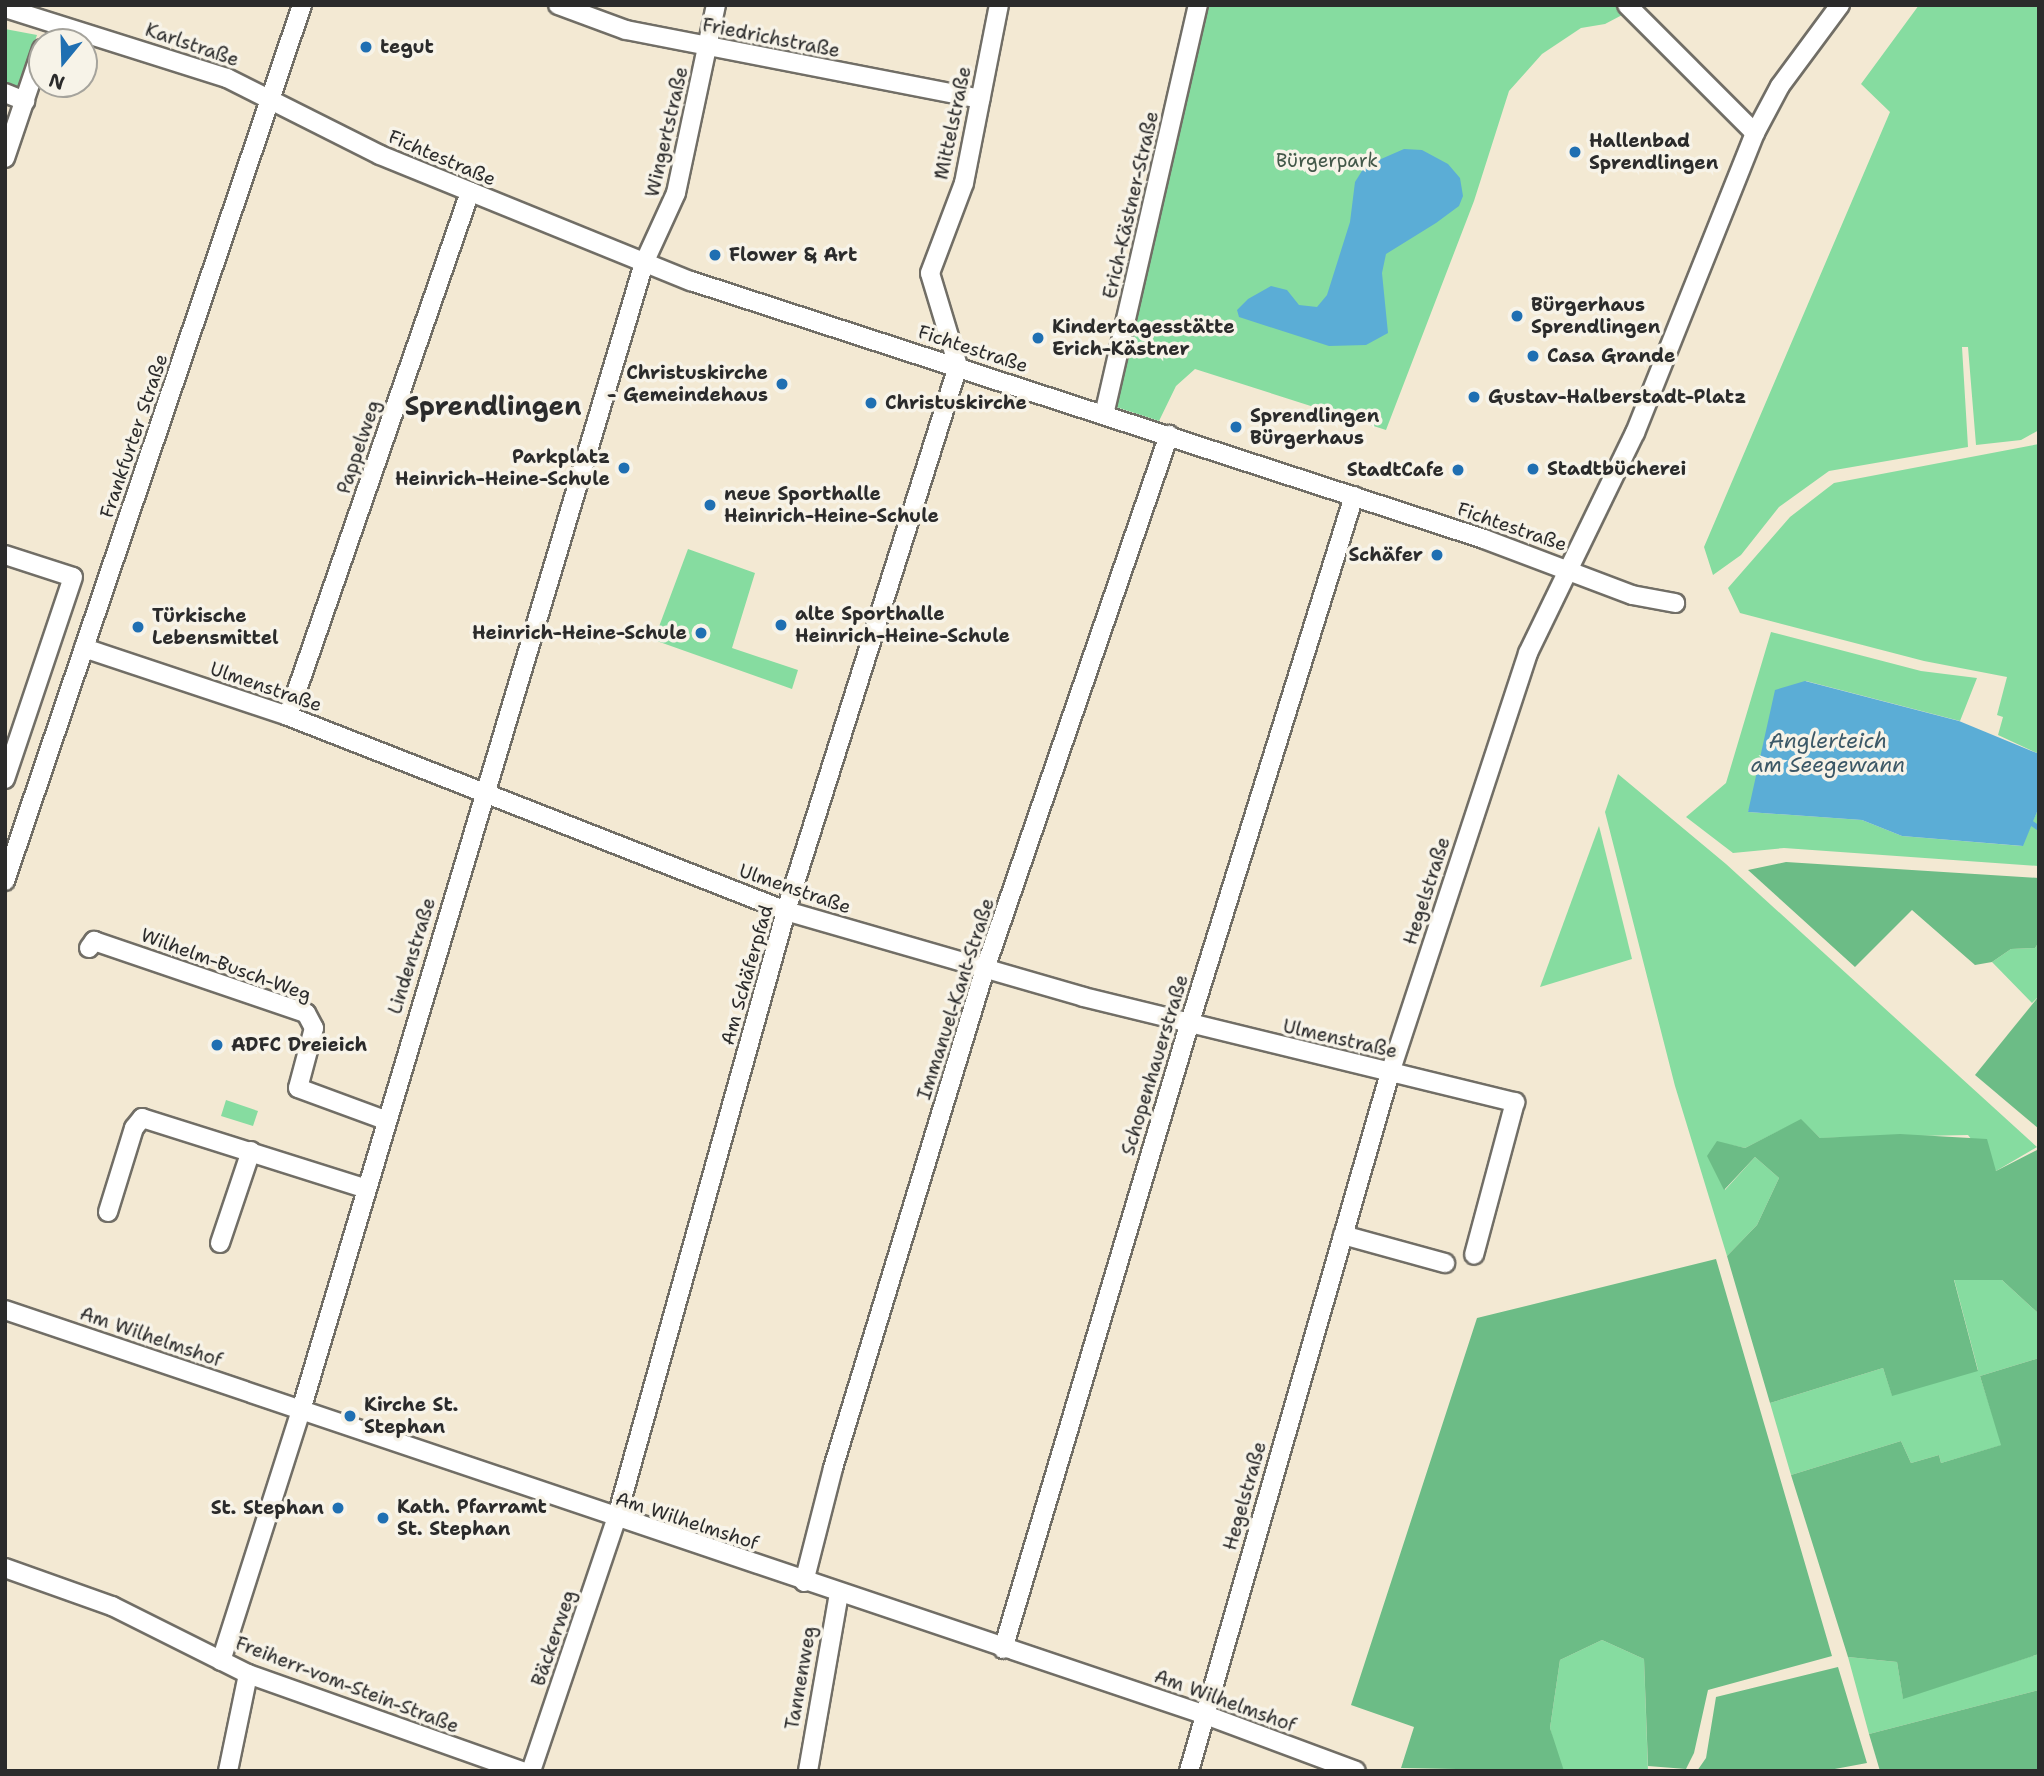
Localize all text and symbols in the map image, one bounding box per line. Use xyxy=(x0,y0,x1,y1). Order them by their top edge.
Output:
street label: Friedrichstraße xyxy=(700,13,842,63)
street label: Karlstraße xyxy=(142,18,242,72)
north arrow xyxy=(28,28,98,98)
place label: tegut xyxy=(380,36,434,58)
marker: tegut xyxy=(358,39,374,55)
street label: Mittelstraße xyxy=(930,64,976,182)
street label: Wingertstraße xyxy=(641,65,693,199)
text: N xyxy=(45,67,68,96)
street label: Erich-Kästner-Straße xyxy=(1098,109,1164,301)
street label: Fichtestraße xyxy=(385,125,499,191)
place label: Hallenbad Sprendlingen xyxy=(1589,130,1718,174)
marker: Hallenbad Sprendlingen xyxy=(1567,144,1583,160)
park label: Bürgerpark xyxy=(1276,150,1378,172)
place label: Flower & Art xyxy=(729,244,857,266)
marker: Flower & Art xyxy=(707,247,723,263)
place label: Bürgerhaus Sprendlingen xyxy=(1531,294,1660,338)
marker: Bürgerhaus Sprendlingen xyxy=(1509,308,1525,324)
place label: Kindertagesstätte Erich-Kästner xyxy=(1052,316,1235,360)
street label: Fichtestraße xyxy=(915,320,1031,378)
marker: Kindertagesstätte Erich-Kästner xyxy=(1030,330,1046,346)
place label: Casa Grande xyxy=(1547,345,1675,367)
marker: Casa Grande xyxy=(1525,348,1541,364)
street label: Frankfurter Straße xyxy=(95,351,173,521)
place label: Christuskirche - Gemeindehaus xyxy=(607,362,768,406)
marker: Christuskirche - Gemeindehaus xyxy=(774,376,790,392)
place label: Gustav-Halberstadt-Platz xyxy=(1488,386,1746,408)
marker: Gustav-Halberstadt-Platz xyxy=(1466,389,1482,405)
district label: Sprendlingen xyxy=(405,390,581,422)
place label: Christuskirche xyxy=(885,392,1027,414)
marker: Christuskirche xyxy=(863,395,879,411)
street label: Pappelweg xyxy=(332,397,386,497)
place label: Sprendlingen Bürgerhaus xyxy=(1250,405,1379,449)
marker: Sprendlingen Bürgerhaus xyxy=(1228,419,1244,435)
place label: Parkplatz Heinrich-Heine-Schule xyxy=(395,446,610,490)
place label: Stadtbücherei xyxy=(1547,458,1686,480)
place label: StadtCafe xyxy=(1347,459,1444,481)
marker: Parkplatz Heinrich-Heine-Schule xyxy=(616,460,632,476)
marker: Stadtbücherei xyxy=(1525,461,1541,477)
marker: StadtCafe xyxy=(1450,462,1466,478)
place label: neue Sporthalle Heinrich-Heine-Schule xyxy=(724,483,939,527)
marker: neue Sporthalle Heinrich-Heine-Schule xyxy=(702,497,718,513)
street label: Fichtestraße xyxy=(1454,498,1570,556)
place label: Schäfer xyxy=(1349,544,1423,566)
marker: Schäfer xyxy=(1429,547,1445,563)
place label: alte Sporthalle Heinrich-Heine-Schule xyxy=(795,603,1010,647)
place label: Türkische Lebensmittel xyxy=(152,605,279,649)
marker: alte Sporthalle Heinrich-Heine-Schule xyxy=(773,617,789,633)
marker: Türkische Lebensmittel xyxy=(130,619,146,635)
place label: Heinrich-Heine-Schule xyxy=(472,622,687,644)
marker: Heinrich-Heine-Schule xyxy=(693,625,709,641)
street label: Ulmenstraße xyxy=(207,657,325,717)
water label: Anglerteich am Seegewann xyxy=(1751,728,1905,778)
street label: Hegelstraße xyxy=(1399,834,1455,948)
street label: Ulmenstraße xyxy=(736,859,854,919)
street label: Lindenstraße xyxy=(383,895,441,1017)
street label: Immanuel-Kant-Straße xyxy=(913,895,999,1103)
street label: Am Schäferpfad xyxy=(716,902,778,1048)
street label: Wilhelm-Busch-Weg xyxy=(138,924,314,1006)
street label: Schopenhauerstraße xyxy=(1117,972,1193,1158)
street label: Ulmenstraße xyxy=(1281,1015,1399,1063)
place label: ADFC Dreieich xyxy=(231,1034,367,1056)
marker: ADFC Dreieich xyxy=(209,1037,225,1053)
street label: Am Wilhelmshof xyxy=(77,1302,225,1372)
place label: Kirche St. Stephan xyxy=(364,1394,458,1438)
marker: Kirche St. Stephan xyxy=(342,1408,358,1424)
street label: Hegelstraße xyxy=(1219,1439,1271,1553)
street label: Am Wilhelmshof xyxy=(613,1487,761,1555)
place label: Kath. Pfarramt St. Stephan xyxy=(397,1496,547,1540)
place label: St. Stephan xyxy=(211,1497,324,1519)
marker: St. Stephan xyxy=(330,1500,346,1516)
marker: Kath. Pfarramt St. Stephan xyxy=(375,1510,391,1526)
street label: Bäckerweg xyxy=(527,1587,581,1689)
street label: Tannenweg xyxy=(781,1624,821,1732)
street label: Freiherr-vom-Stein-Straße xyxy=(232,1632,462,1738)
street label: Am Wilhelmshof xyxy=(1151,1665,1299,1737)

